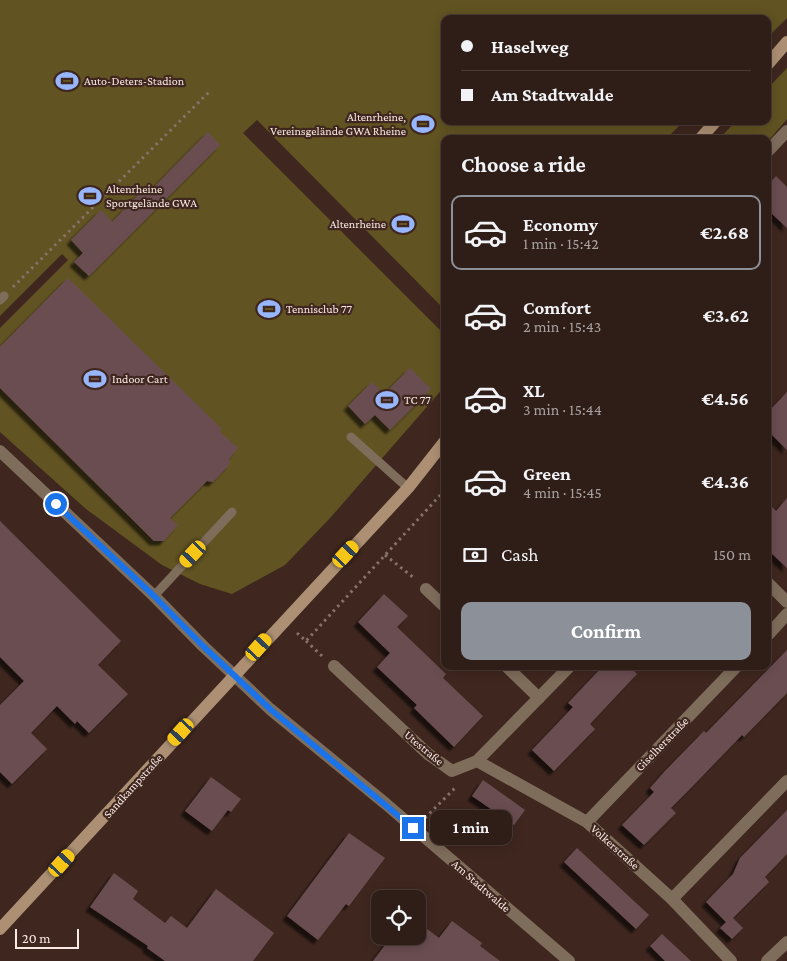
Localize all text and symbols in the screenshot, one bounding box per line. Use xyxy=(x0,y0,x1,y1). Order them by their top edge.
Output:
text: Haselweg xyxy=(491,36,569,57)
sports icon: Auto-Deters-Stadion xyxy=(54,68,80,94)
place label: Auto-Deters-Stadion xyxy=(84,74,185,88)
text: Am Stadtwalde xyxy=(491,84,613,105)
place label: Altenrheine, Vereinsgelände GWA Rheine xyxy=(270,110,406,138)
sports icon: Altenrheine, Vereinsgelände GWA Rheine xyxy=(410,111,436,137)
text: Choose a ride xyxy=(461,152,586,177)
place label: Altenrheine Sportgelände GWA xyxy=(106,182,197,210)
sports icon: Altenrheine Sportgelände GWA xyxy=(77,183,103,209)
icon: car xyxy=(463,210,508,255)
sports icon: Altenrheine xyxy=(390,211,416,237)
text: Economy xyxy=(523,214,598,235)
place label: Altenrheine xyxy=(330,217,386,231)
text: €2.68 xyxy=(700,222,749,243)
text: 1 min · 15:42 xyxy=(523,235,599,252)
icon: car xyxy=(463,293,508,338)
sports icon: Tennisclub 77 xyxy=(256,296,282,322)
text: Comfort xyxy=(523,297,591,318)
place label: Tennisclub 77 xyxy=(286,302,352,316)
text: €3.62 xyxy=(703,305,749,326)
text: 2 min · 15:43 xyxy=(523,318,601,335)
sports icon: Indoor Cart xyxy=(82,366,108,392)
place label: Indoor Cart xyxy=(112,372,169,386)
icon: car xyxy=(463,376,508,421)
text: XL xyxy=(523,380,545,401)
sports icon: TC 77 xyxy=(374,387,400,413)
text: €4.56 xyxy=(701,388,749,409)
place label: TC 77 xyxy=(404,393,431,407)
text: 3 min · 15:44 xyxy=(523,401,602,418)
icon: car xyxy=(463,459,508,504)
text: Green xyxy=(523,463,571,484)
text: €4.36 xyxy=(702,471,749,492)
text: 4 min · 15:45 xyxy=(523,484,602,501)
route start xyxy=(45,493,67,515)
car xyxy=(177,538,208,570)
car xyxy=(330,538,361,570)
icon: cash xyxy=(461,541,489,569)
text: Cash xyxy=(501,544,539,565)
text: 150 m xyxy=(713,546,751,563)
button: Confirm xyxy=(461,602,751,660)
car xyxy=(243,631,274,663)
street label: Giselherstraße xyxy=(633,714,691,774)
car xyxy=(165,716,196,748)
street label: Utestraße xyxy=(401,728,447,768)
street label: Sandkampstraße xyxy=(101,751,165,821)
callout: 1 min xyxy=(430,810,513,846)
route end xyxy=(402,817,424,839)
text: 1 min xyxy=(453,819,489,836)
street label: Volkerstraße xyxy=(588,821,642,873)
car xyxy=(46,847,77,879)
street label: Am Stadtwalde xyxy=(449,857,513,915)
map controls xyxy=(371,890,426,945)
button: locate xyxy=(371,890,426,945)
scale bar xyxy=(15,926,79,949)
text: 20 m xyxy=(22,930,50,946)

